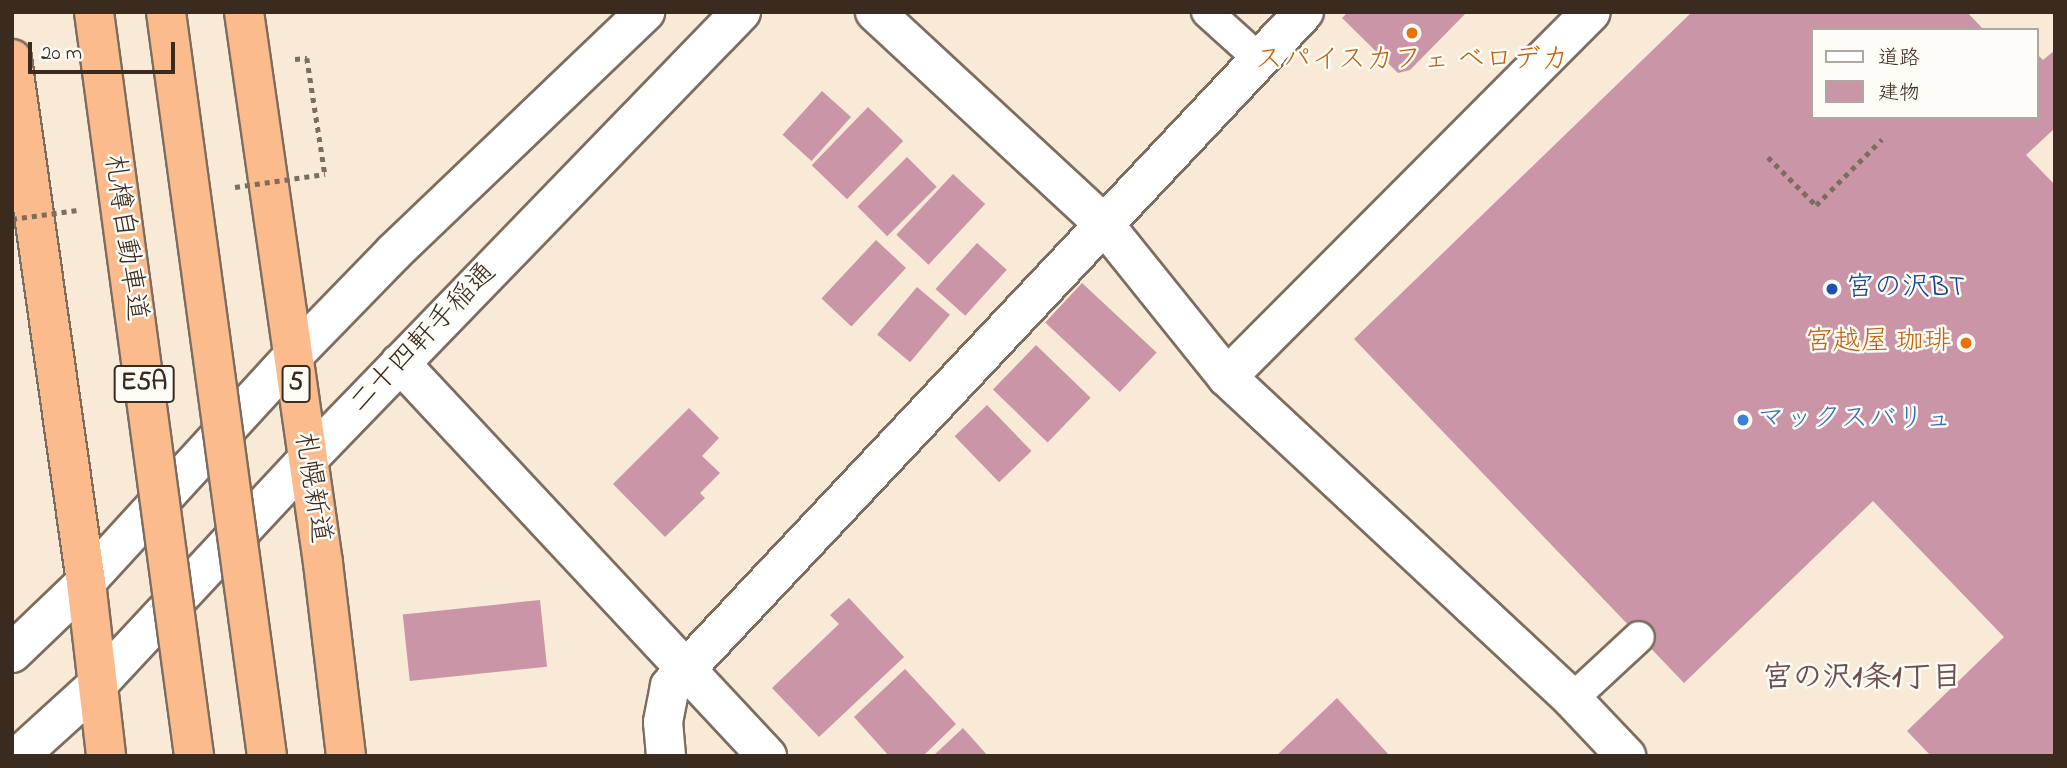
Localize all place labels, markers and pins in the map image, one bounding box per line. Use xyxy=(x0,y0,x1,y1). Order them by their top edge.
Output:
marker: スパイスカフェ ベロデカ xyxy=(1404,25,1420,41)
place label: スパイスカフェ ベロデカ xyxy=(1255,44,1569,78)
place label: 宮の沢BT xyxy=(1846,272,1965,306)
marker: 宮の沢BT xyxy=(1824,281,1840,297)
place label: 宮越屋 珈琲 xyxy=(1805,326,1952,360)
marker: 宮越屋 珈琲 xyxy=(1958,335,1974,351)
place label: マックスバリュ xyxy=(1757,403,1953,437)
marker: マックスバリュ xyxy=(1735,412,1751,428)

